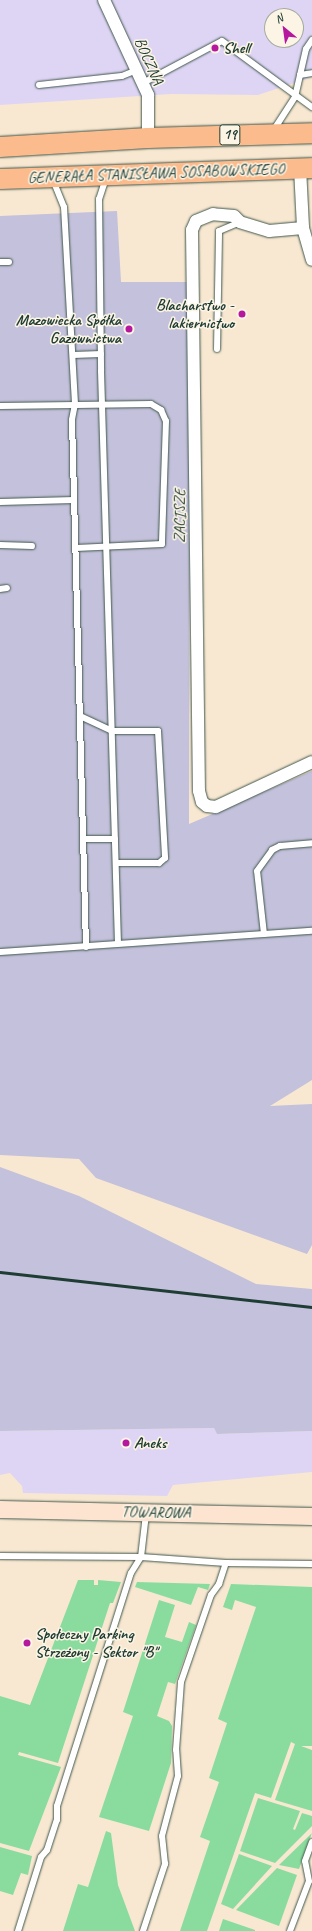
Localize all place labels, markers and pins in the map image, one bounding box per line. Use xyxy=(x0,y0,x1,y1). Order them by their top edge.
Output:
place label: Shell xyxy=(223,38,250,58)
marker: Shell xyxy=(210,43,220,53)
place label: Blacharstwo - lakiernictwo xyxy=(156,295,234,333)
marker: Blacharstwo - lakiernictwo xyxy=(237,309,247,319)
place label: Mazowiecka Spółka Gazownictwa xyxy=(16,310,121,348)
marker: Mazowiecka Spółka Gazownictwa xyxy=(124,324,134,334)
place label: Aneks xyxy=(134,1433,166,1453)
marker: Aneks xyxy=(121,1438,131,1448)
place label: Społeczny Parking Strzeżony - Sektor "B" xyxy=(35,1624,157,1662)
marker: Społeczny Parking Strzeżony - Sektor "B" xyxy=(22,1638,32,1648)

